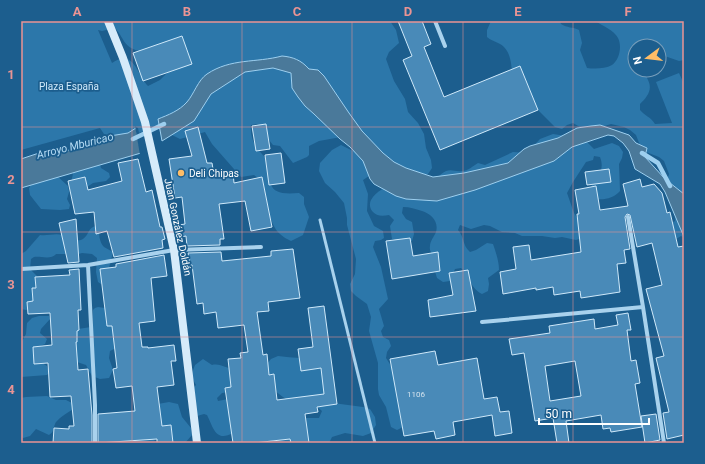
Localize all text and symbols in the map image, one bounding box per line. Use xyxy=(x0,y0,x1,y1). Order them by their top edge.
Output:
text: A xyxy=(73,4,82,19)
text: B xyxy=(183,4,191,19)
text: C xyxy=(293,4,302,19)
text: D xyxy=(404,4,412,19)
text: E xyxy=(514,4,522,19)
text: F xyxy=(624,4,632,19)
north arrow xyxy=(627,38,667,78)
text: N xyxy=(630,55,645,66)
text: 1 xyxy=(7,67,15,82)
park label: Plaza España xyxy=(39,81,99,92)
water label: Arroyo Mburicao xyxy=(34,130,115,162)
marker: Deli Chipas xyxy=(176,168,186,178)
place label: Deli Chipas xyxy=(189,168,239,179)
text: 2 xyxy=(7,172,15,187)
street label: Juan González Doldán xyxy=(162,177,194,277)
text: 3 xyxy=(7,277,15,292)
text: 4 xyxy=(7,382,15,397)
house number: 1106 xyxy=(407,390,425,399)
scale bar xyxy=(539,400,649,426)
text: 50 m xyxy=(545,407,572,421)

